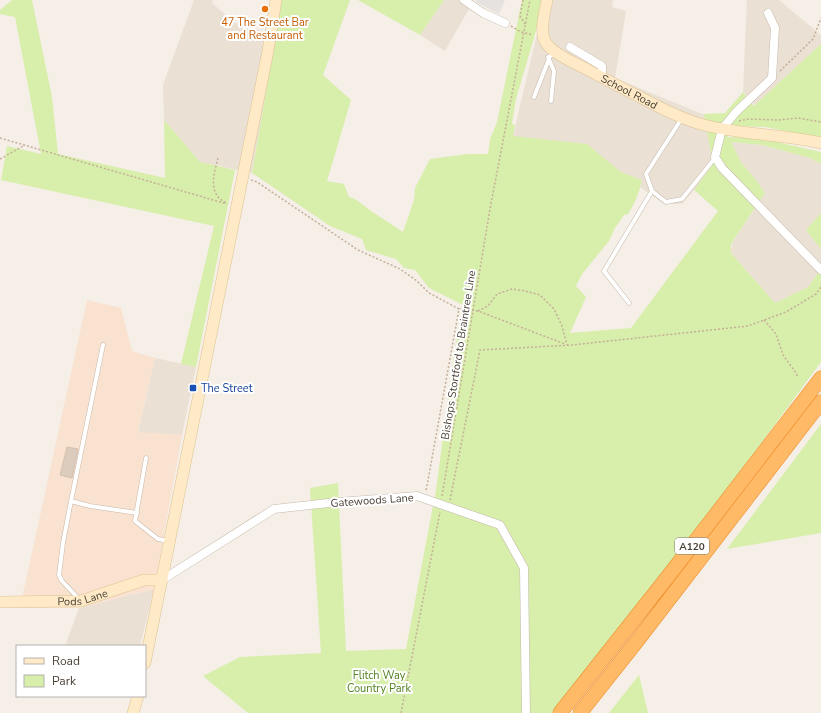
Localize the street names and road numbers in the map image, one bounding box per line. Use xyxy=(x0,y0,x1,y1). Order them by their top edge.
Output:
street label: School Road xyxy=(598,71,660,113)
street label: Bishops Stortford to Braintree Line xyxy=(438,269,479,441)
street label: Gatewoods Lane xyxy=(330,490,414,511)
road number: A120 xyxy=(675,538,709,554)
street label: Pods Lane xyxy=(57,586,110,609)

